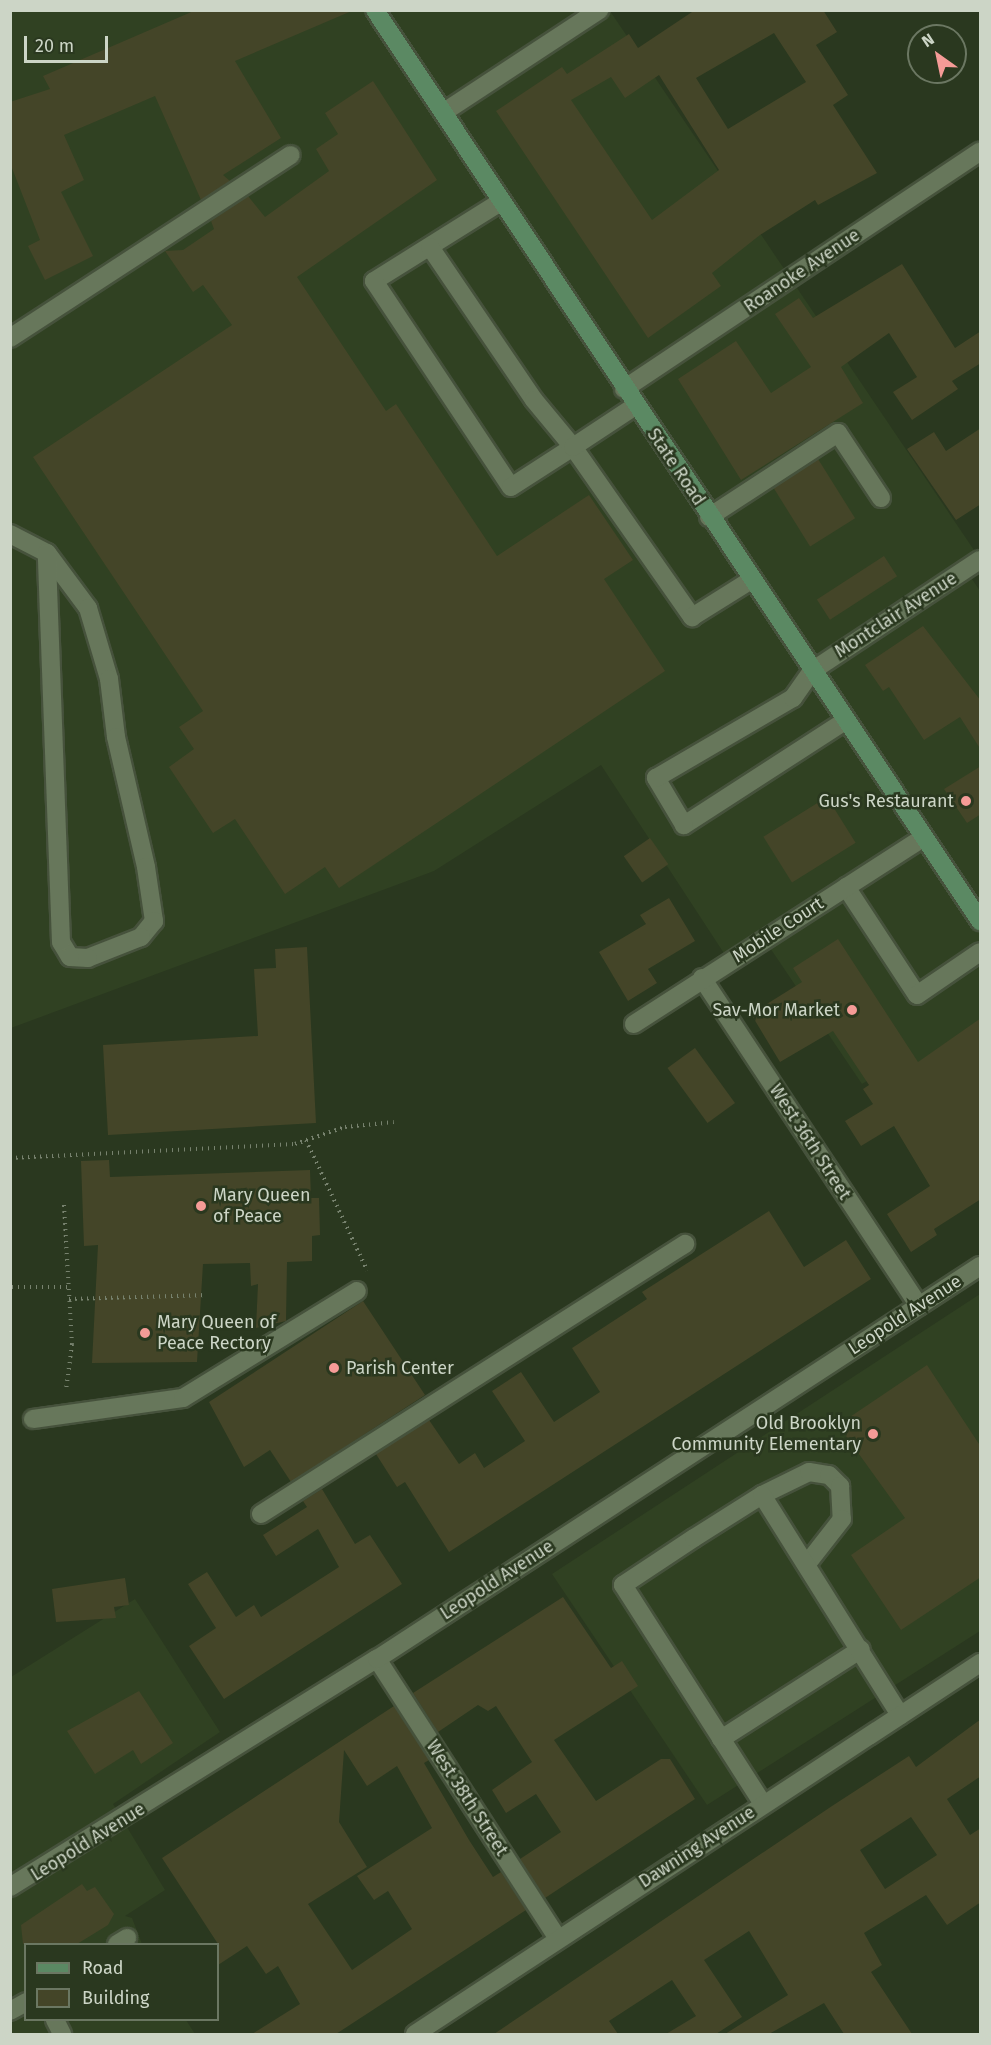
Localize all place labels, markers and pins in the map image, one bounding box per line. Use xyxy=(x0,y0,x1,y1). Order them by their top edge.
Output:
place label: Gus's Restaurant xyxy=(818,790,954,812)
marker: Gus's Restaurant xyxy=(959,794,973,808)
place label: Sav-Mor Market xyxy=(712,999,840,1021)
marker: Sav-Mor Market xyxy=(845,1003,859,1017)
place label: Mary Queen of Peace xyxy=(213,1185,310,1228)
marker: Mary Queen of Peace xyxy=(194,1199,208,1213)
place label: Mary Queen of Peace Rectory xyxy=(157,1312,276,1354)
marker: Mary Queen of Peace Rectory xyxy=(138,1326,152,1340)
place label: Parish Center xyxy=(346,1357,454,1379)
marker: Parish Center xyxy=(327,1361,341,1375)
place label: Old Brooklyn Community Elementary xyxy=(672,1413,861,1456)
marker: Old Brooklyn Community Elementary xyxy=(866,1427,880,1441)

